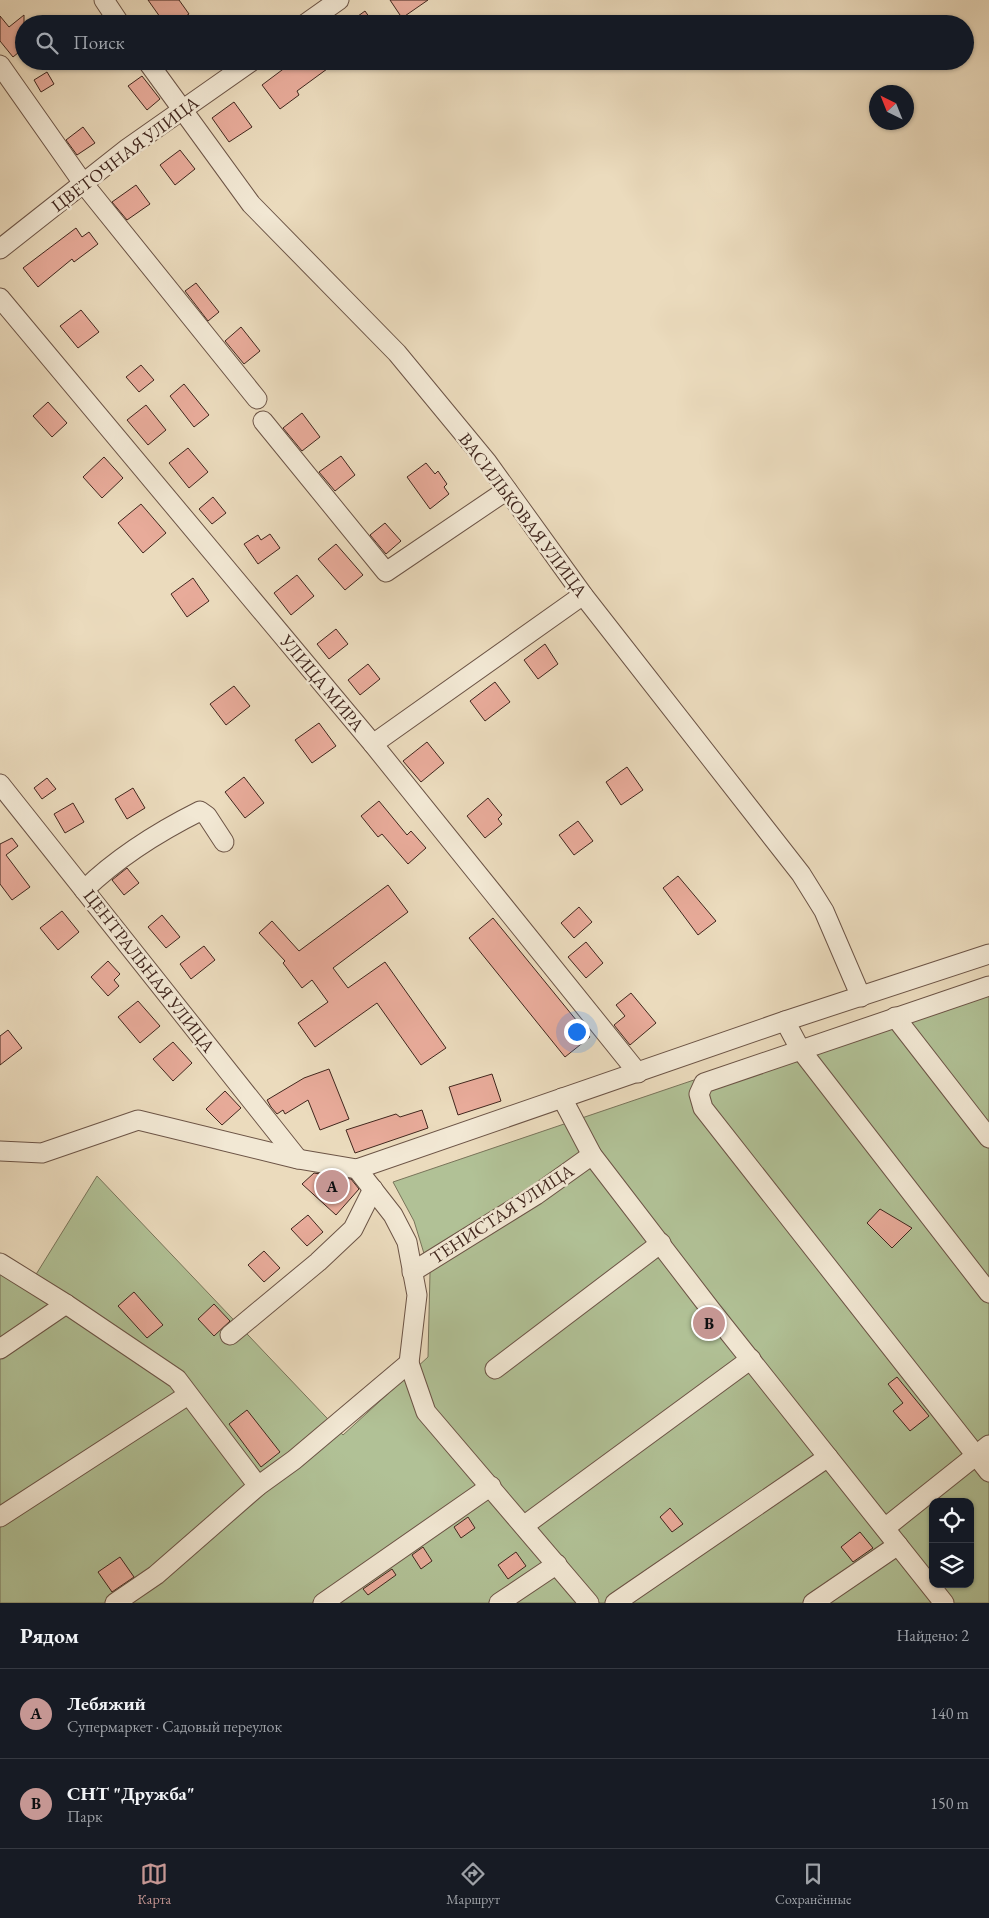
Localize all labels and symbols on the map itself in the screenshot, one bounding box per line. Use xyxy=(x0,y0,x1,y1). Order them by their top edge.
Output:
north arrow xyxy=(869,85,914,130)
street label: ЦВЕТОЧНАЯ УЛИЦА xyxy=(46,90,204,217)
street label: ВАСИЛЬКОВАЯ УЛИЦА xyxy=(454,428,593,602)
street label: УЛИЦА МИРА xyxy=(275,629,370,736)
street label: ЦЕНТРАЛЬНАЯ УЛИЦА xyxy=(79,884,221,1057)
your location xyxy=(564,1019,590,1045)
street label: ТЕНИСТАЯ УЛИЦА xyxy=(426,1158,578,1269)
pin: A xyxy=(316,1167,348,1205)
pin: B xyxy=(693,1304,725,1342)

